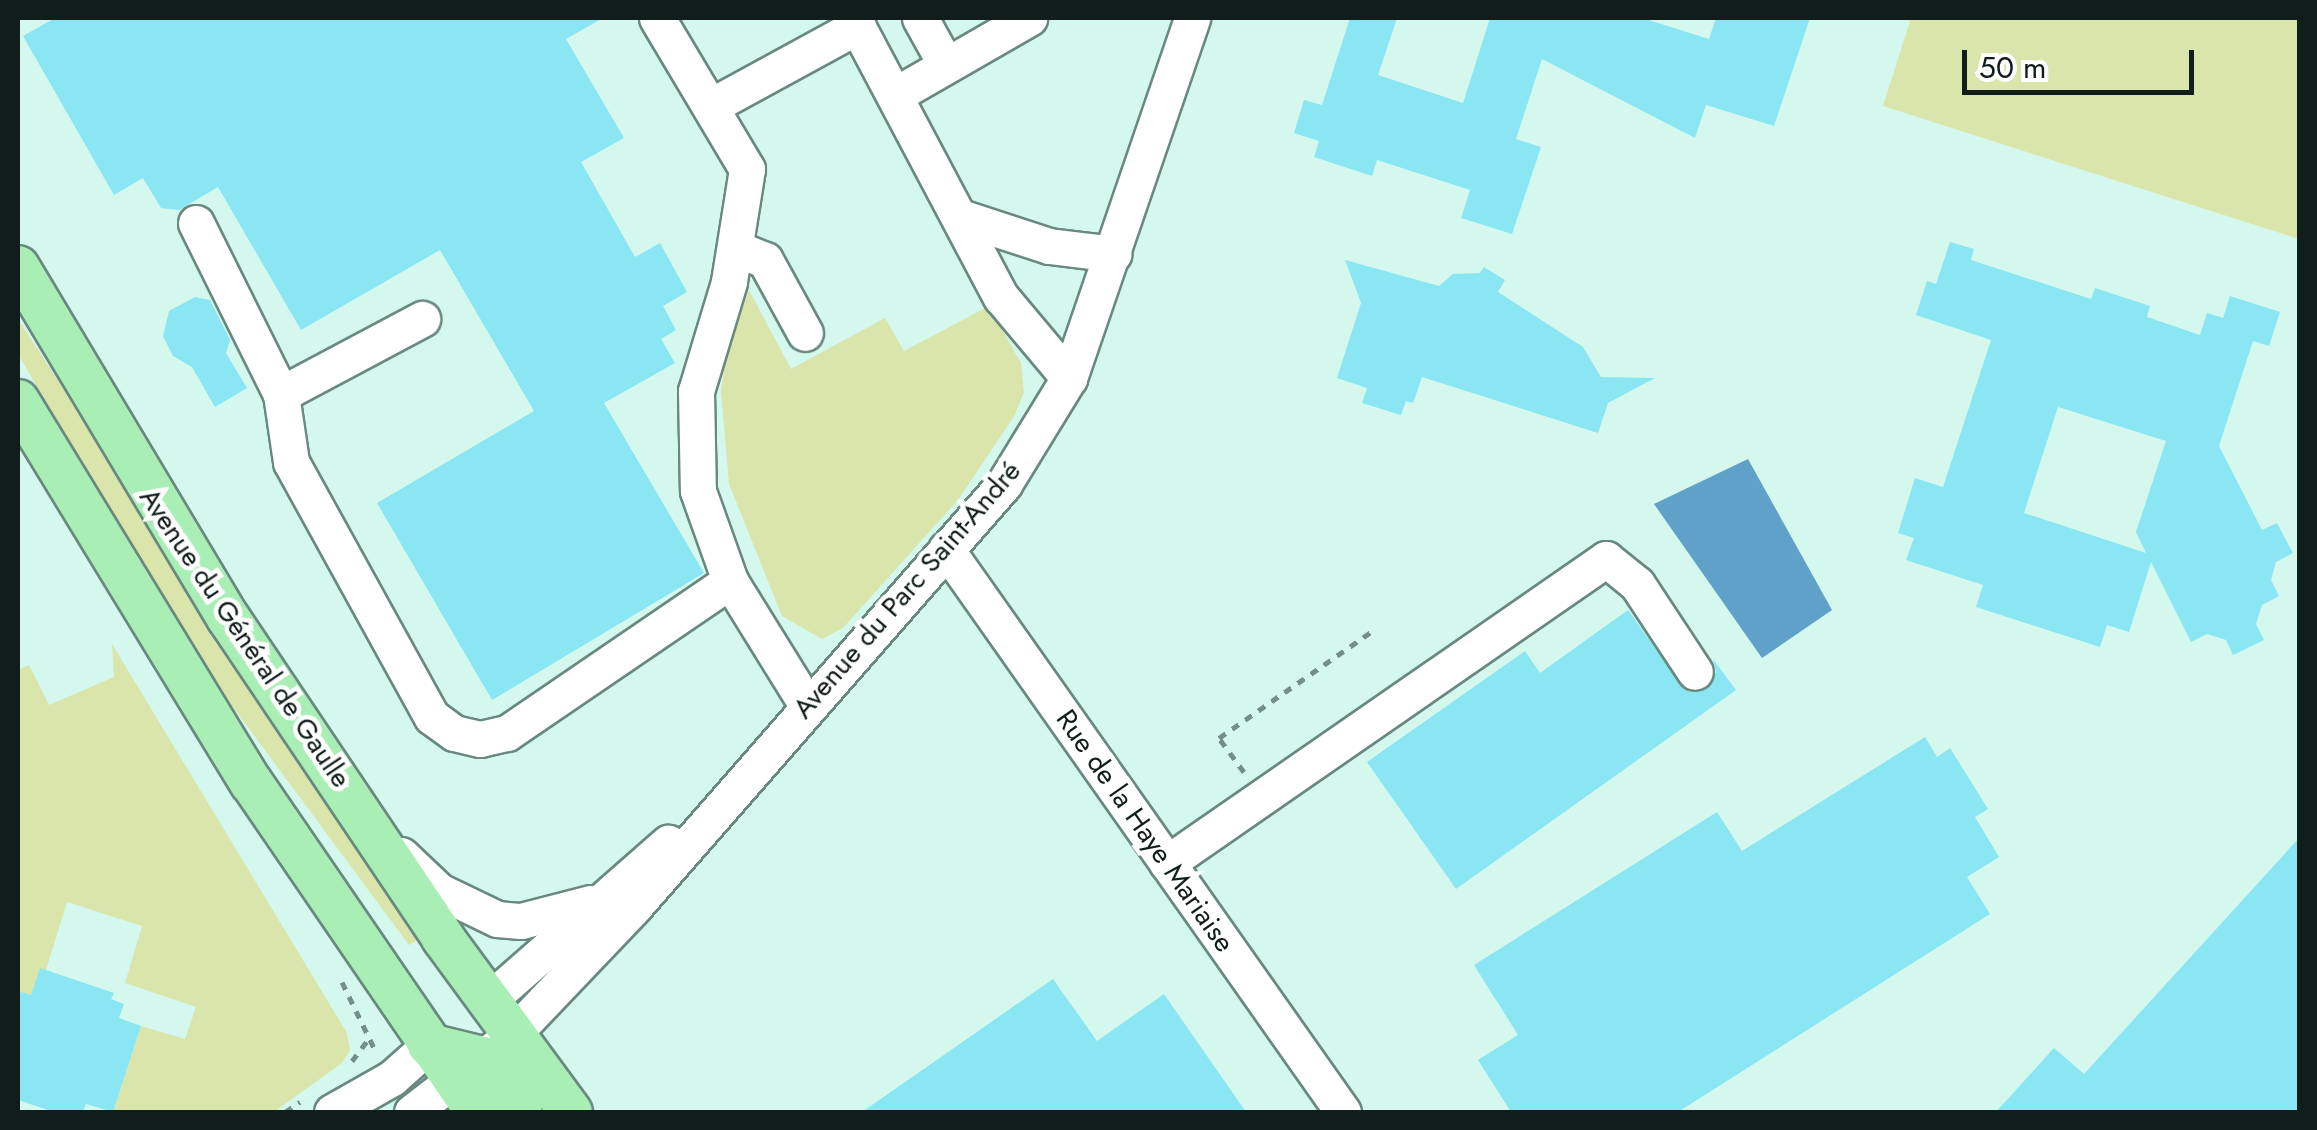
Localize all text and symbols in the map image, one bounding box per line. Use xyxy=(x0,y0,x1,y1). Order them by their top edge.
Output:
scale bar xyxy=(1967,30,2200,92)
text: 50 m xyxy=(1979,46,2046,89)
street label: Avenue du Parc Saint-André xyxy=(786,455,1028,725)
street label: Avenue du Général de Gaulle xyxy=(132,482,358,794)
street label: Rue de la Haye Mariaise xyxy=(1049,703,1241,959)

